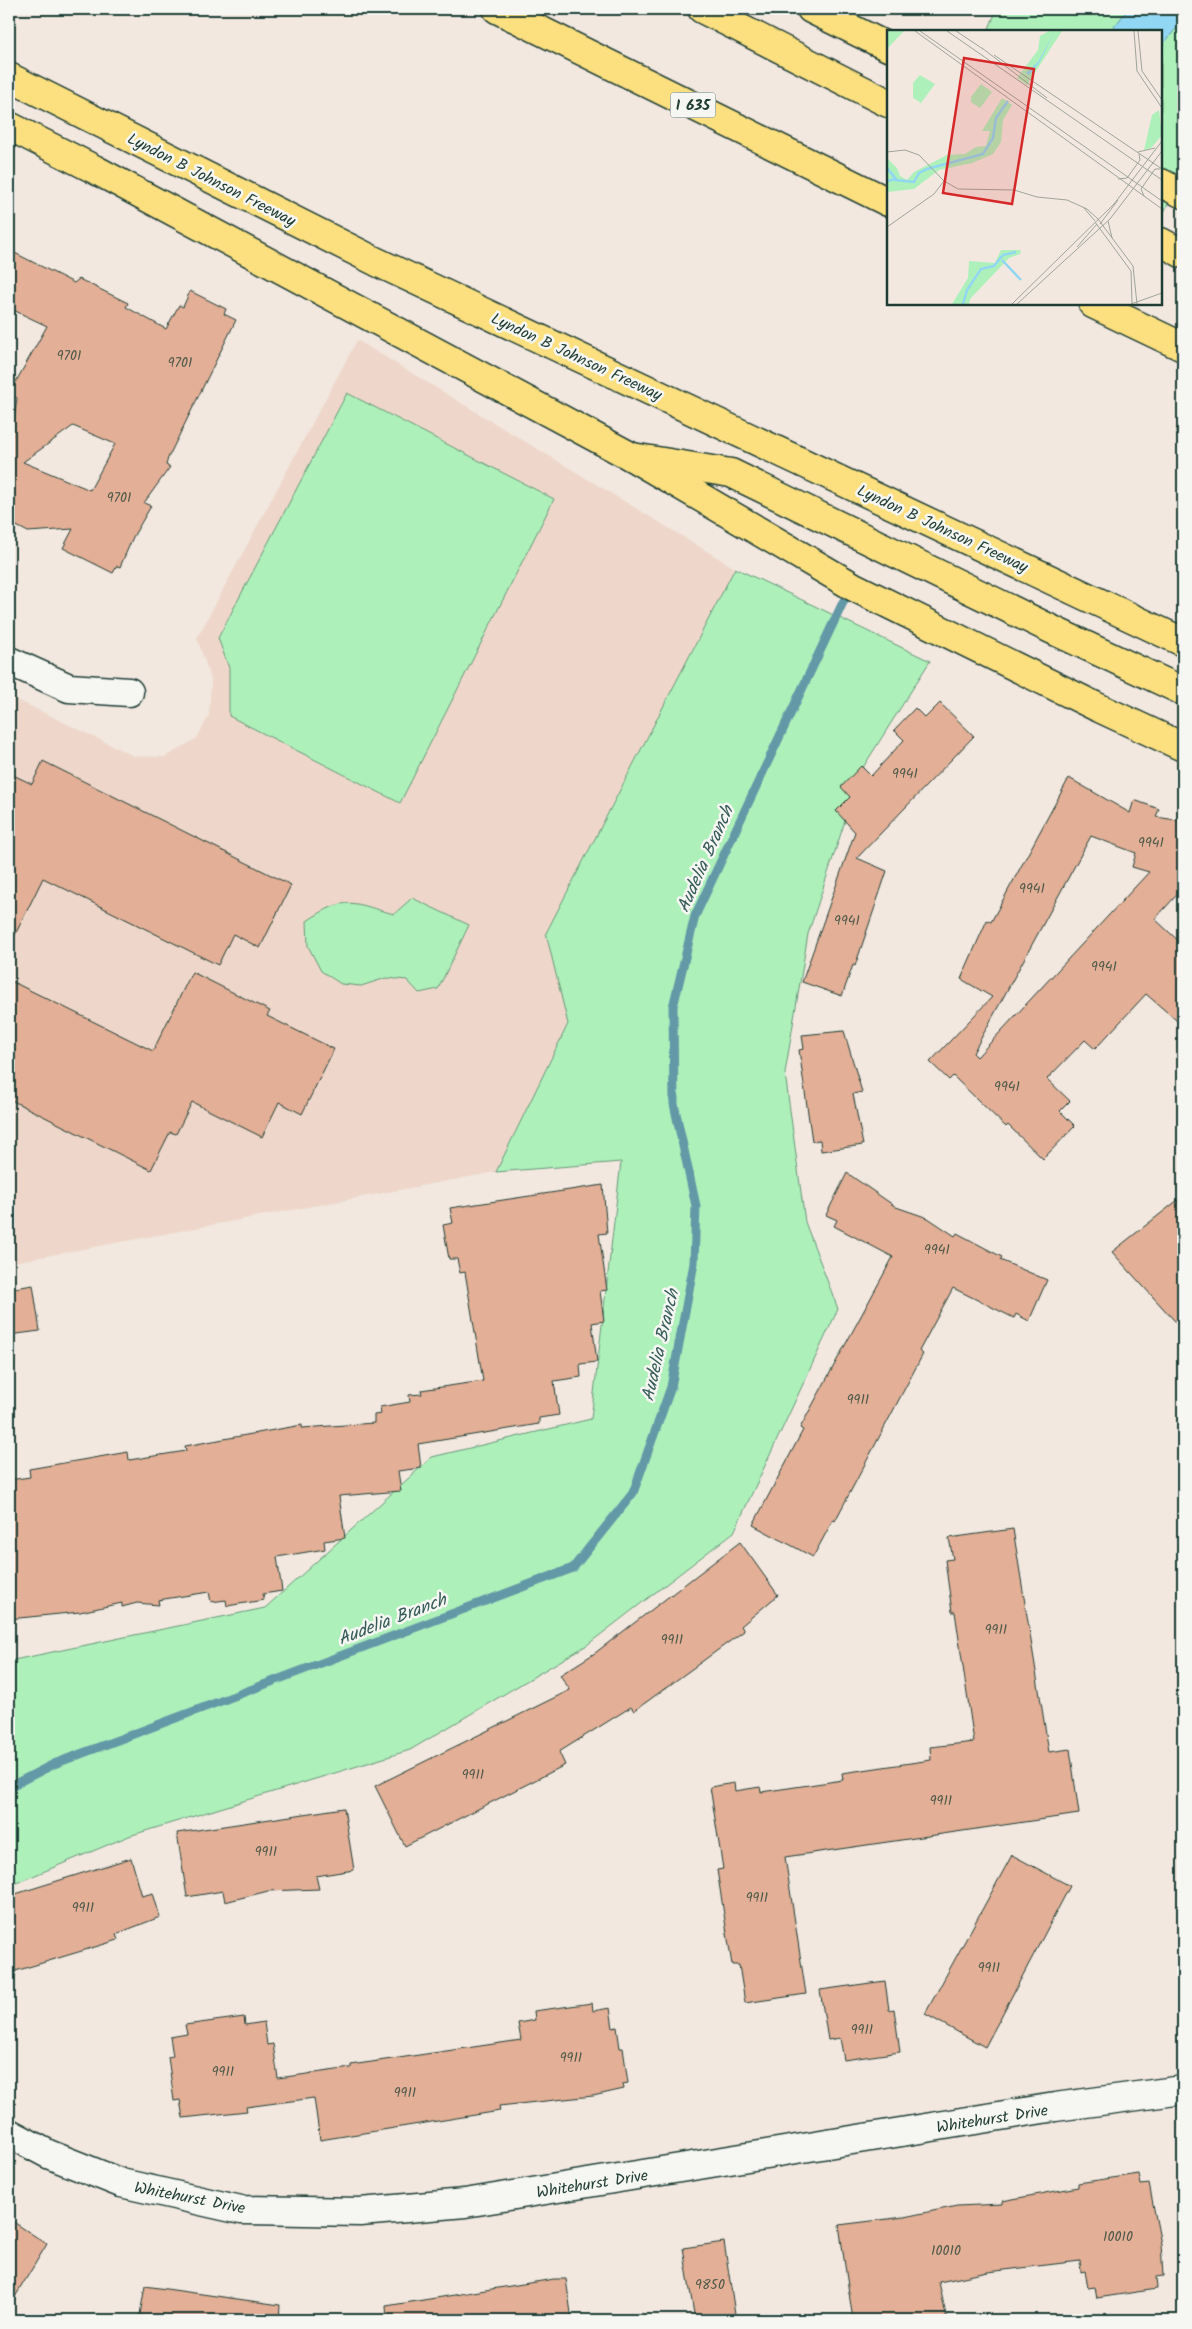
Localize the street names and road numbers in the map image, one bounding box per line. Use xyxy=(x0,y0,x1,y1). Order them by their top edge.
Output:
road number: I 635 xyxy=(670,92,716,118)
street label: Lyndon B Johnson Freeway xyxy=(123,127,300,234)
street label: Lyndon B Johnson Freeway xyxy=(487,307,666,408)
street label: Lyndon B Johnson Freeway xyxy=(853,479,1032,580)
street label: Whitehurst Drive xyxy=(935,2098,1050,2141)
street label: Whitehurst Drive xyxy=(535,2163,650,2206)
street label: Whitehurst Drive xyxy=(132,2175,247,2221)

